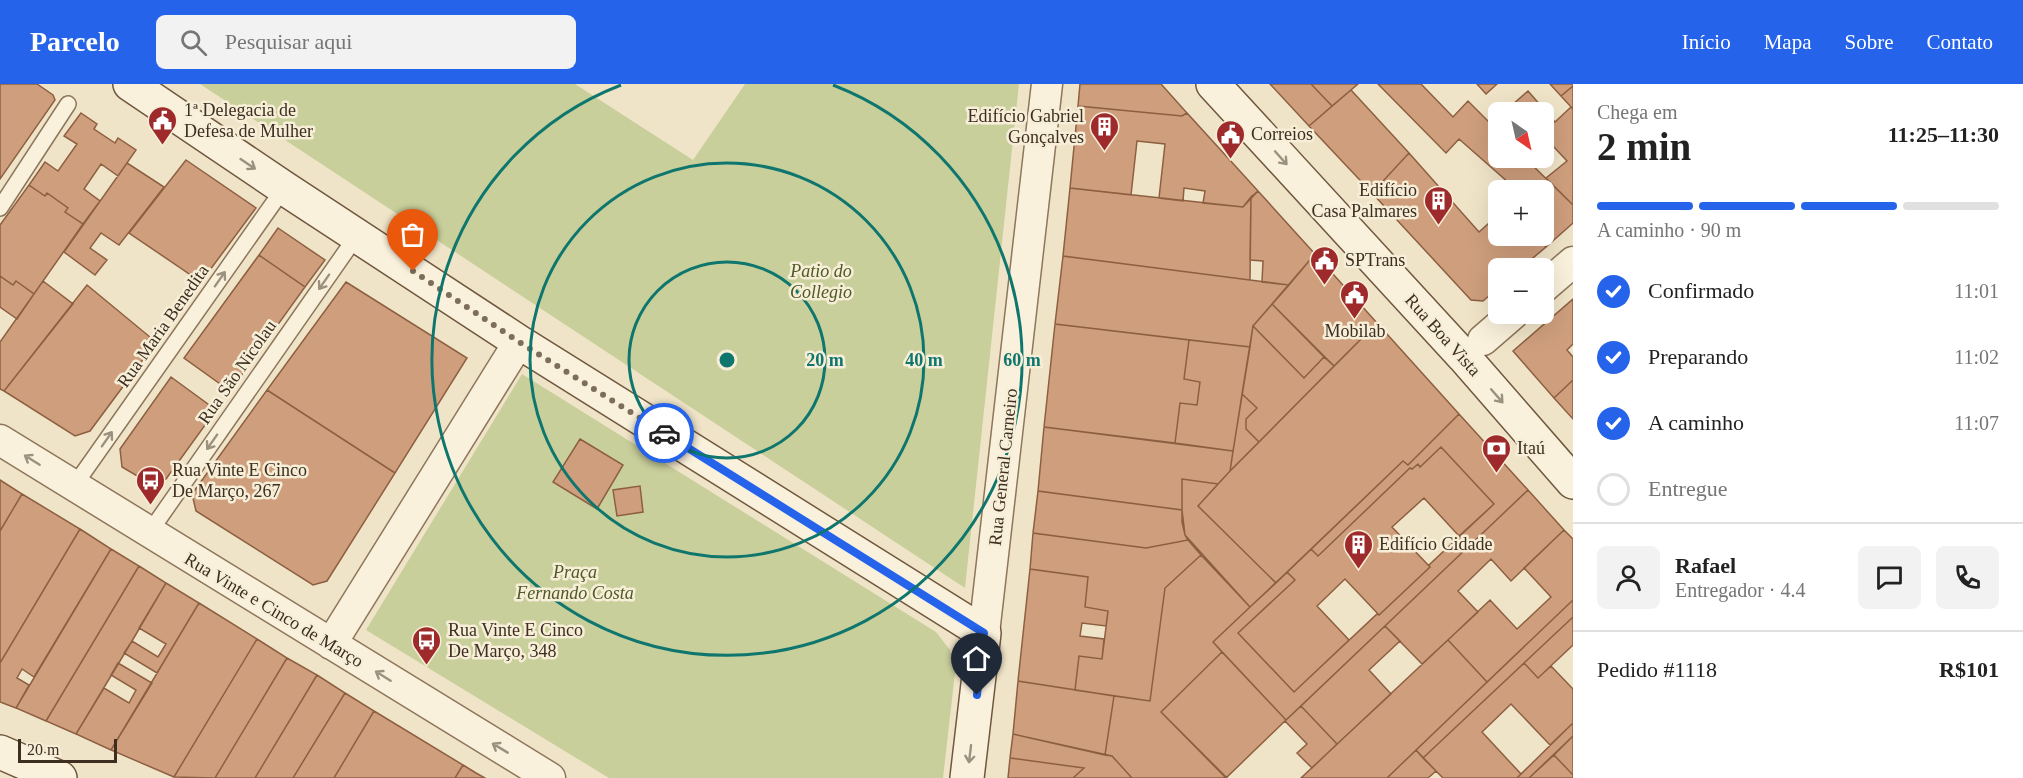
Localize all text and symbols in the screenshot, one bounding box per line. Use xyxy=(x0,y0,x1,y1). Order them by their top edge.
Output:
search box xyxy=(156,15,576,69)
text: Parcelo xyxy=(30,26,120,57)
icon: search xyxy=(177,26,210,59)
text: Pesquisar aqui xyxy=(225,29,352,54)
text: Início xyxy=(1682,30,1731,54)
text: Mapa xyxy=(1764,30,1812,54)
text: Sobre xyxy=(1845,30,1894,54)
text: Contato xyxy=(1927,30,1993,54)
place label: 1ª Delegacia de Defesa de Mulher xyxy=(184,100,313,141)
text: Chega em xyxy=(1597,101,1678,123)
north arrow xyxy=(1488,102,1554,168)
map controls xyxy=(1488,102,1554,324)
public building icon: 1ª Delegacia de Defesa de Mulher xyxy=(147,104,179,146)
place label: Edifício Gabriel Gonçalves xyxy=(968,106,1084,147)
building icon: Edifício Gabriel Gonçalves xyxy=(1089,110,1121,152)
public building icon: Correios xyxy=(1214,118,1246,160)
text: 11:25–11:30 xyxy=(1888,122,1999,147)
place label: Correios xyxy=(1251,124,1313,144)
text: 2 min xyxy=(1597,125,1691,168)
one-way arrow xyxy=(1274,150,1288,165)
one-way arrow xyxy=(240,158,256,170)
place label: Edifício Casa Palmares xyxy=(1312,180,1417,221)
button: + xyxy=(1488,180,1554,246)
building icon: Edifício Casa Palmares xyxy=(1422,184,1454,226)
pin xyxy=(387,209,438,271)
icon: bag xyxy=(396,218,429,251)
text: A caminho · 90 m xyxy=(1597,219,1741,241)
public building icon: SPTrans xyxy=(1308,244,1340,286)
place label: SPTrans xyxy=(1345,250,1405,270)
button: − xyxy=(1488,258,1554,324)
street label: Rua Maria Benedita xyxy=(113,261,213,391)
park label: Patio do Collegio xyxy=(789,261,852,302)
one-way arrow xyxy=(214,272,226,288)
one-way arrow xyxy=(318,274,330,290)
icon: check xyxy=(1597,275,1630,308)
public building icon: Mobilab xyxy=(1339,278,1371,320)
text: Confirmado xyxy=(1648,278,1754,303)
text: 11:01 xyxy=(1954,280,1999,302)
street label: Rua Boa Vista xyxy=(1401,290,1485,380)
street label: Rua São Nicolau xyxy=(194,316,280,428)
place label: Mobilab xyxy=(1325,321,1386,341)
icon: check xyxy=(1597,341,1630,374)
text: Preparando xyxy=(1648,344,1748,369)
text: 11:02 xyxy=(1954,346,1999,368)
centre of rings xyxy=(717,350,737,370)
text: 20 m xyxy=(806,350,844,370)
text: 40 m xyxy=(905,350,943,370)
text: 60 m xyxy=(1003,350,1041,370)
street label: Rua General Carneiro xyxy=(985,387,1021,547)
one-way arrow xyxy=(1490,388,1504,403)
courier xyxy=(634,403,694,463)
icon: check xyxy=(1597,407,1630,440)
text: A caminho xyxy=(1648,410,1744,435)
text: 11:07 xyxy=(1954,412,1999,434)
icon: car xyxy=(648,417,681,450)
one-way arrow xyxy=(101,431,113,447)
bank icon: Itaú xyxy=(1480,432,1512,474)
one-way arrow xyxy=(206,434,218,450)
place label: Itaú xyxy=(1517,438,1545,458)
one-way arrow xyxy=(24,454,41,466)
place label: Rua Vinte E Cinco De Março, 267 xyxy=(172,460,307,501)
bus stop icon: Rua Vinte E Cinco De Março, 267 xyxy=(135,464,167,506)
text: Entregue xyxy=(1648,476,1727,501)
building icon: Edifício Cidade xyxy=(1342,528,1374,570)
place label: Edifício Cidade xyxy=(1379,534,1492,554)
button: person xyxy=(1597,546,1660,609)
button: chat xyxy=(1858,546,1921,609)
button: phone xyxy=(1936,546,1999,609)
street label: Rua Vinte e Cinco de Março xyxy=(181,549,367,671)
text: Rafael xyxy=(1675,553,1736,578)
park label: Praça Fernando Costa xyxy=(515,562,634,603)
text: Entregador · 4.4 xyxy=(1675,579,1806,601)
place label: Rua Vinte E Cinco De Março, 348 xyxy=(448,620,583,661)
bus stop icon: Rua Vinte E Cinco De Março, 348 xyxy=(411,624,443,666)
pin xyxy=(951,633,1002,695)
icon: home xyxy=(960,642,993,675)
text: Pedido #1118 xyxy=(1597,657,1717,682)
text: R$101 xyxy=(1939,657,1999,682)
one-way arrow xyxy=(375,670,392,682)
scale bar xyxy=(18,736,117,764)
text: 20 m xyxy=(27,741,59,758)
one-way arrow xyxy=(492,741,509,753)
one-way arrow xyxy=(964,744,975,764)

